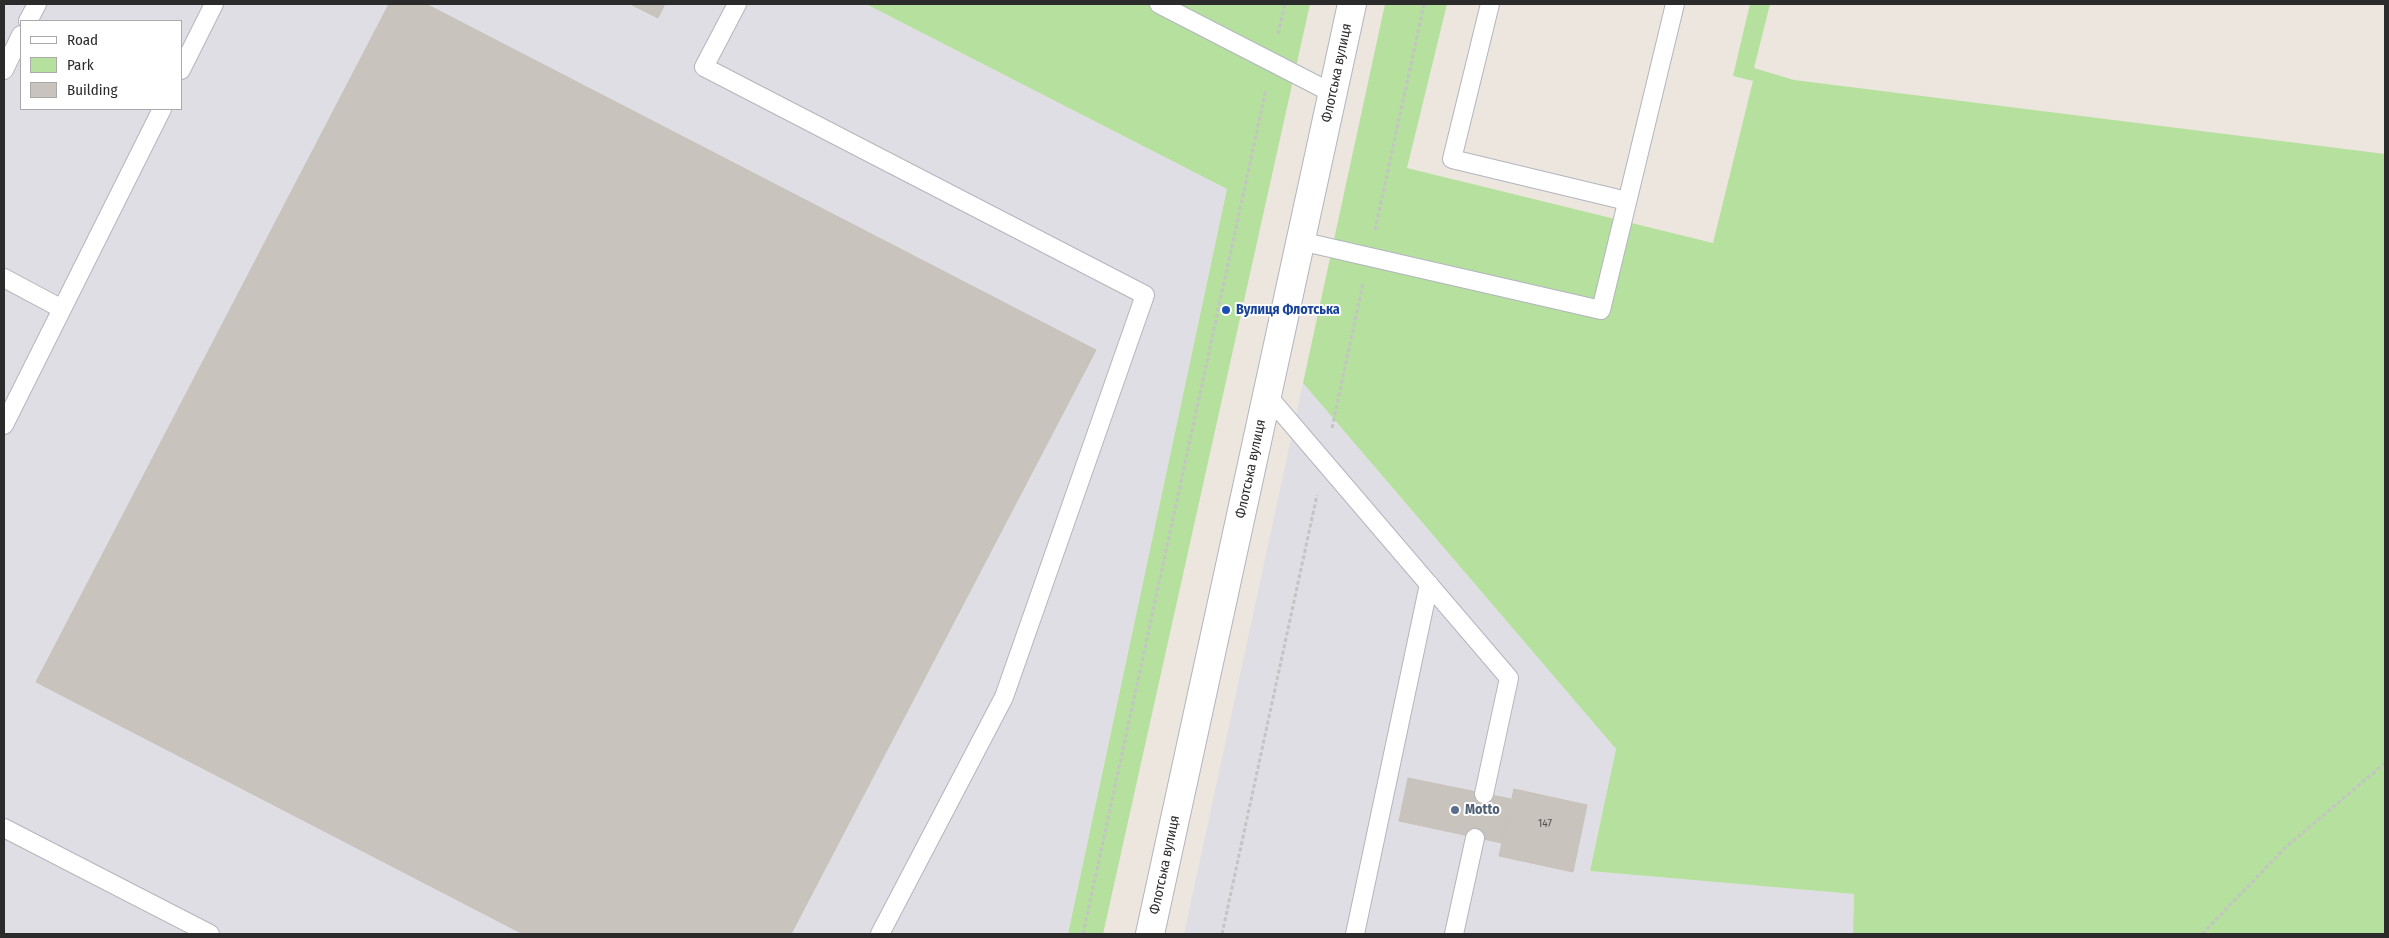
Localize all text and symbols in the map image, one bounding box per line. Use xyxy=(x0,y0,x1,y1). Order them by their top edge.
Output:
legend xyxy=(20,20,182,110)
street label: Флотська вулиця xyxy=(1318,22,1356,124)
text: Road xyxy=(67,31,98,49)
text: Park xyxy=(67,56,94,74)
text: Building xyxy=(67,81,118,99)
place label: Вулиця Флотська xyxy=(1236,302,1340,318)
marker: Вулиця Флотська xyxy=(1220,304,1232,316)
street label: Флотська вулиця xyxy=(1232,418,1270,520)
place label: Motto xyxy=(1465,802,1500,818)
marker: Motto xyxy=(1449,804,1461,816)
street label: Флотська вулиця xyxy=(1146,814,1184,916)
house number: 147 xyxy=(1538,817,1552,831)

